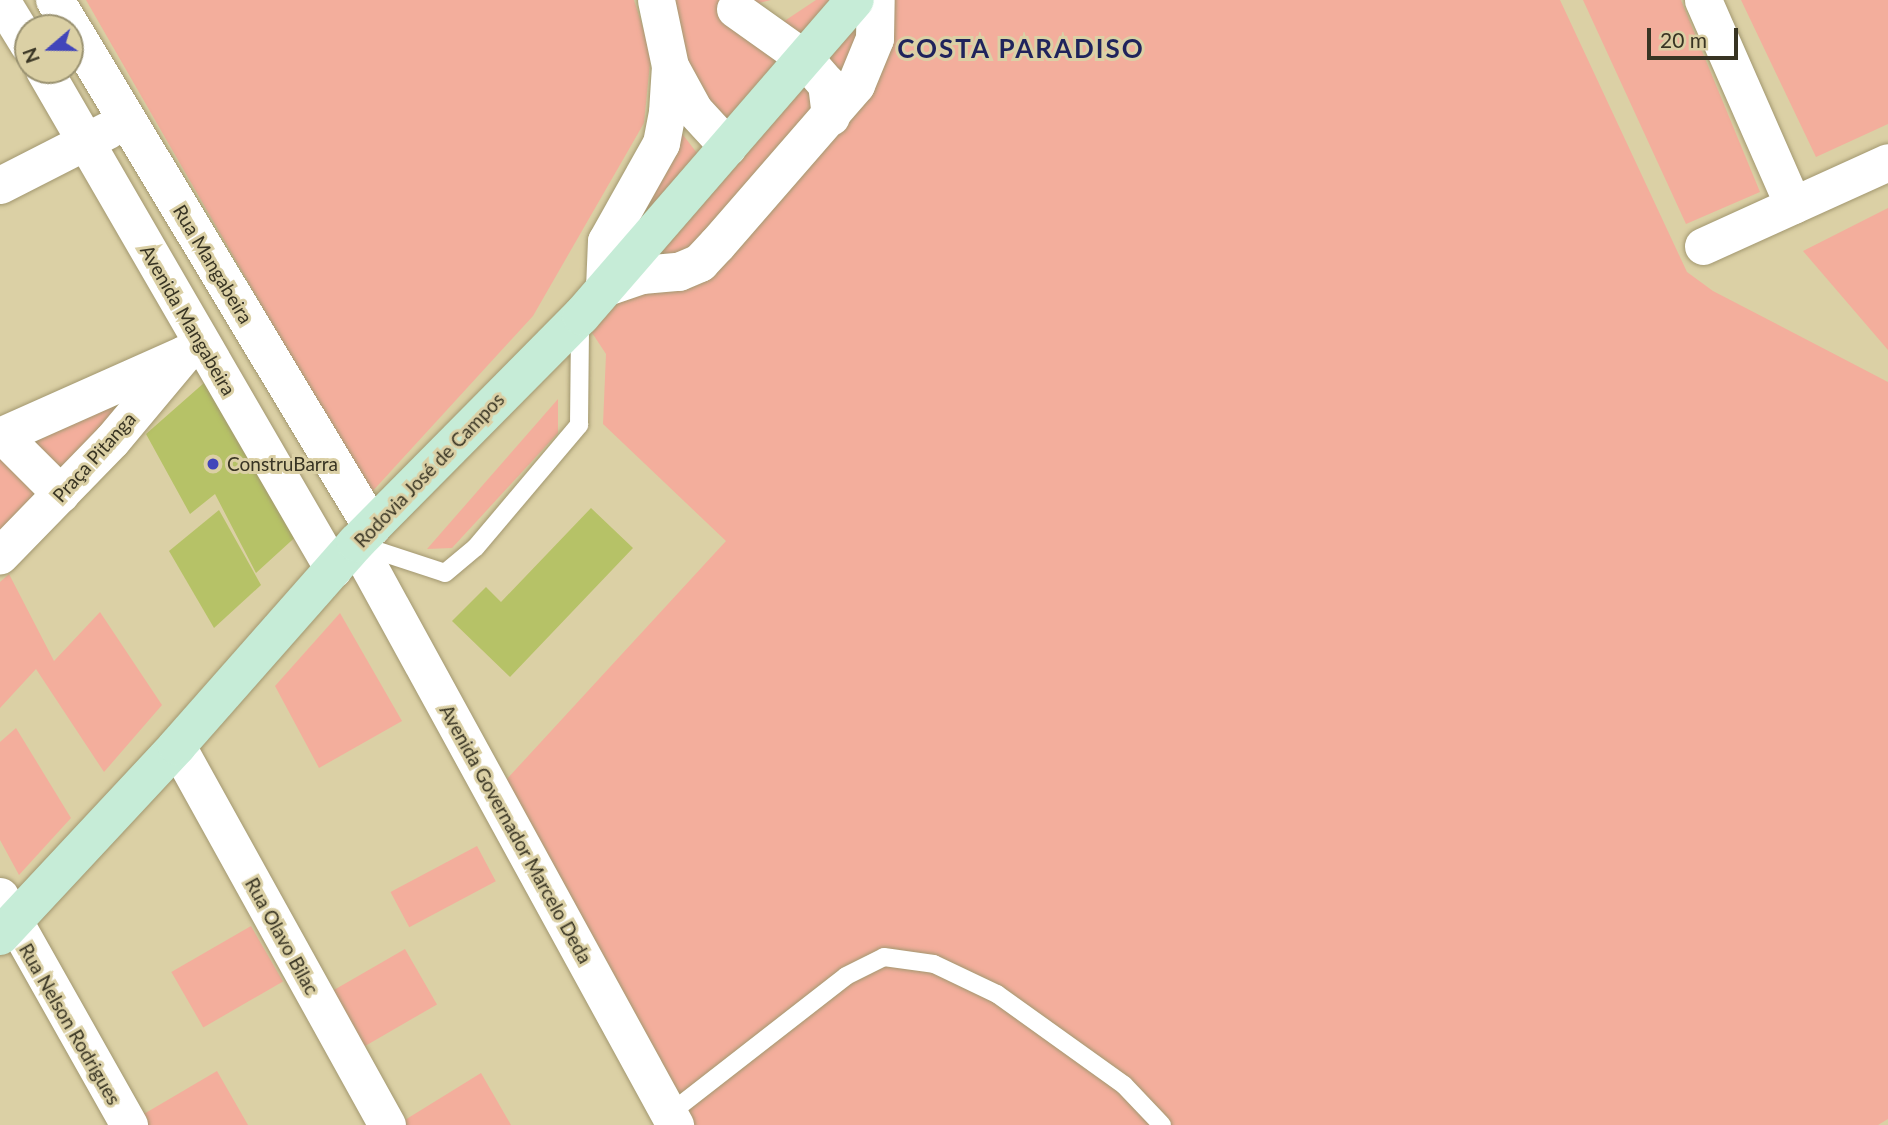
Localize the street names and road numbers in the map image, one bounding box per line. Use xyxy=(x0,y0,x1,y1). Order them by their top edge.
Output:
street label: Rua Mangabeira xyxy=(169,200,257,328)
street label: Avenida Mangabeira xyxy=(136,241,240,399)
street label: Rodovia José de Campos xyxy=(349,388,509,552)
street label: Praça Pitanga xyxy=(48,407,140,507)
street label: Avenida Governador Marcelo Deda xyxy=(435,701,597,967)
street label: Rua Olavo Bilac xyxy=(241,874,323,998)
street label: Rua Nelson Rodrigues xyxy=(14,939,126,1109)

